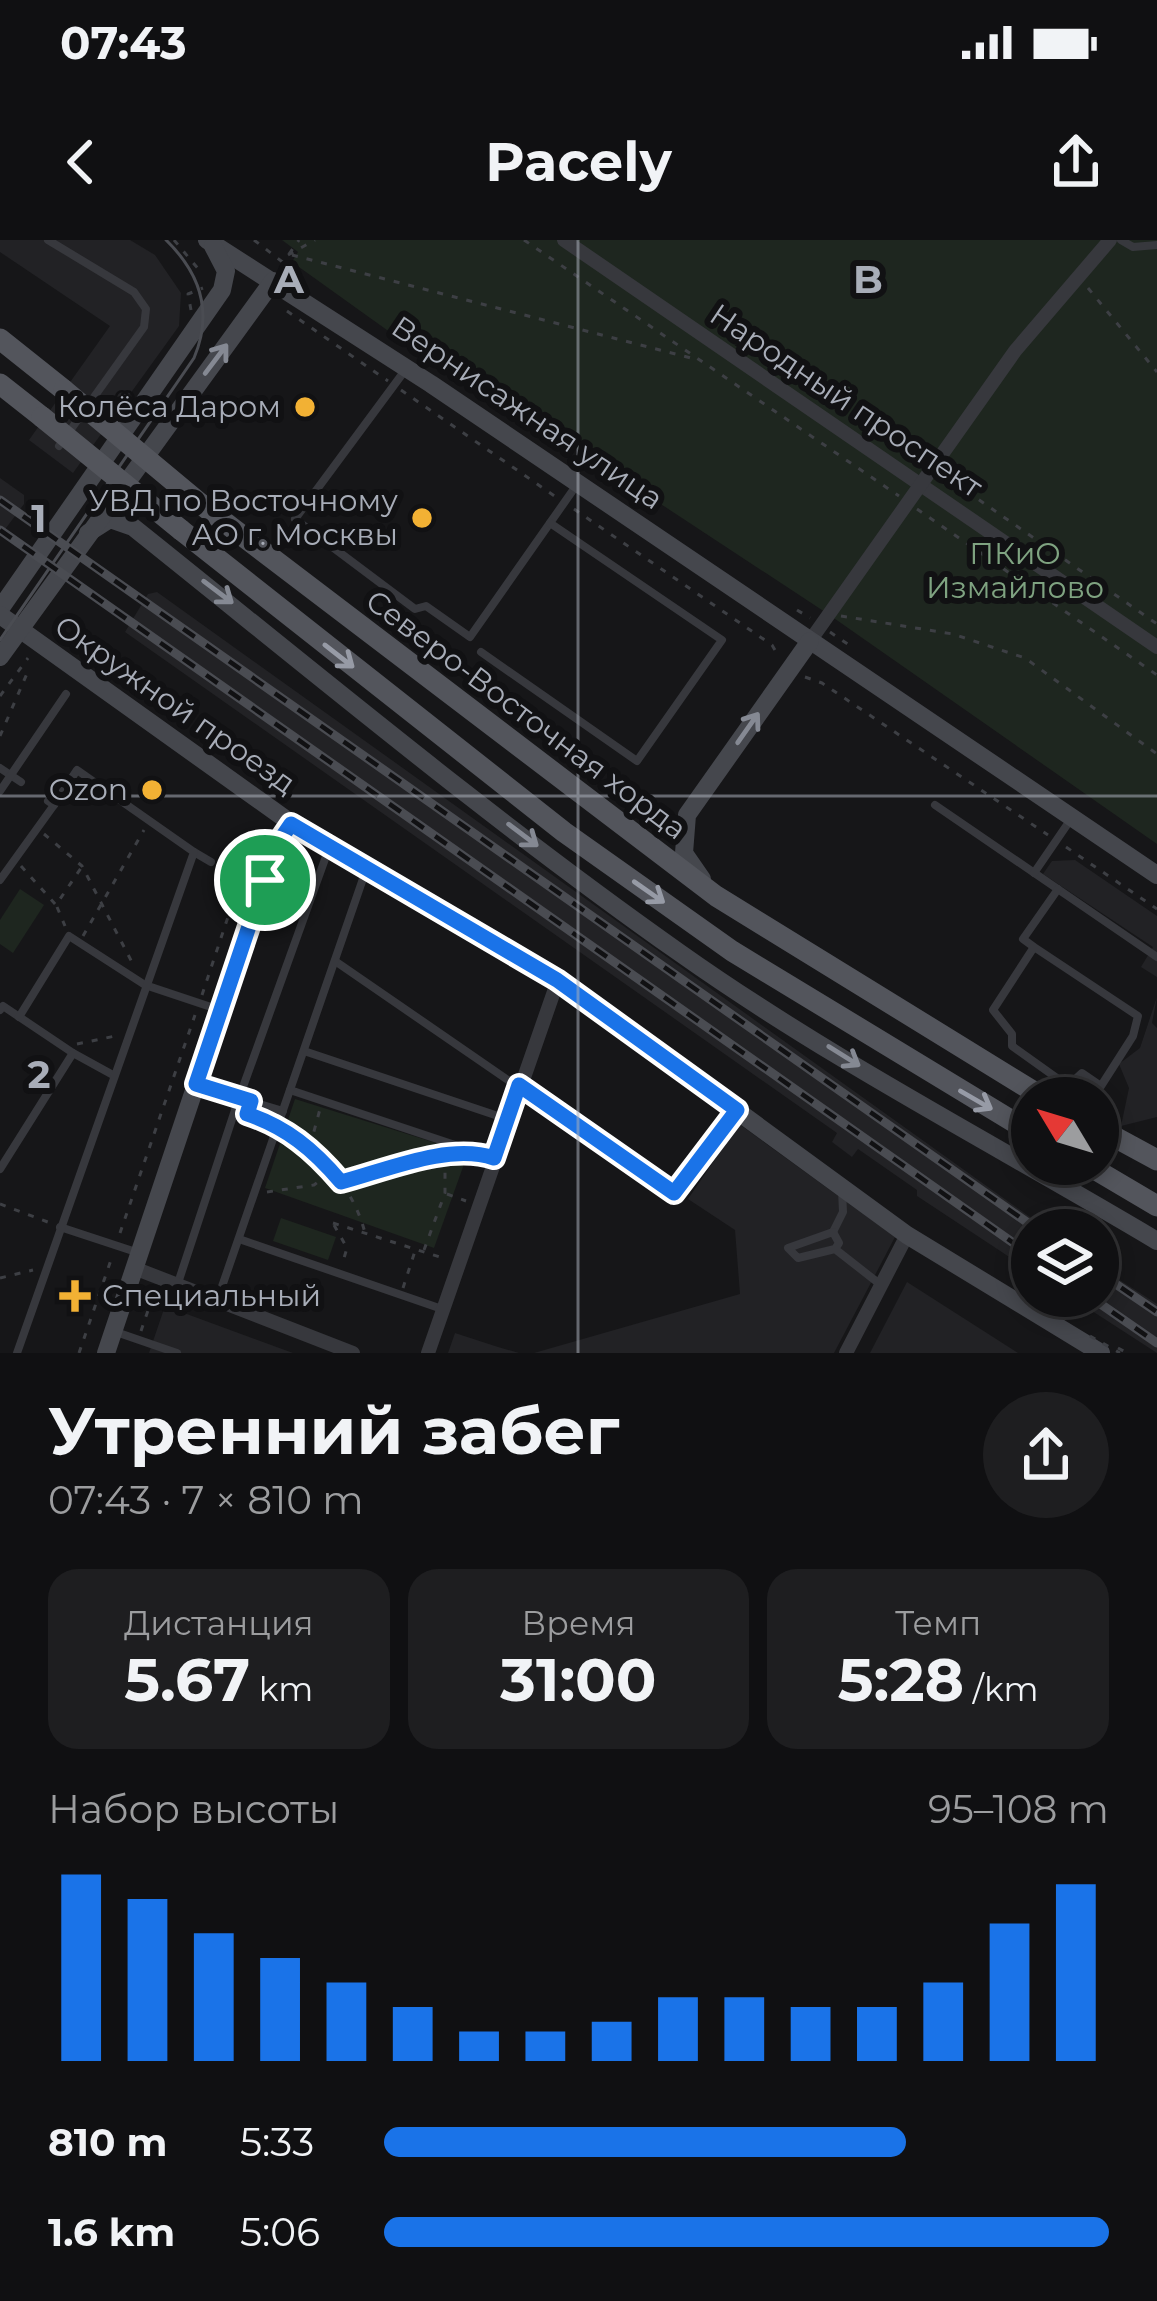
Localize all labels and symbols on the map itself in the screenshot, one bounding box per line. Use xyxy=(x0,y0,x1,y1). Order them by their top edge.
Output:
text: A xyxy=(273,255,305,303)
text: B xyxy=(853,255,883,303)
street label: Народный проспект xyxy=(703,296,990,506)
street label: Вернисажная улица xyxy=(385,308,670,517)
one-way arrow xyxy=(202,343,228,375)
place label: Колёса Даром xyxy=(57,388,281,425)
marker: Колёса Даром xyxy=(292,394,318,420)
place label: УВД по Восточному АО г. Москвы xyxy=(89,482,398,553)
text: 1 xyxy=(31,494,47,542)
marker: УВД по Восточному АО г. Москвы xyxy=(409,505,435,531)
park label: ПКиО Измайлово xyxy=(926,535,1104,606)
one-way arrow xyxy=(201,579,234,605)
street label: Северо-Восточная хорда xyxy=(359,582,694,847)
street label: Окружной проезд xyxy=(48,607,303,802)
one-way arrow xyxy=(322,642,354,668)
one-way arrow xyxy=(735,712,760,746)
place label: Ozon xyxy=(49,771,128,808)
marker: Ozon xyxy=(139,777,165,803)
one-way arrow xyxy=(507,821,539,847)
pin xyxy=(214,829,316,931)
one-way arrow xyxy=(632,879,665,904)
one-way arrow xyxy=(826,1044,860,1068)
text: 2 xyxy=(27,1050,51,1098)
north arrow xyxy=(1011,1077,1119,1185)
one-way arrow xyxy=(958,1088,993,1112)
place label: Специальный xyxy=(102,1277,321,1314)
marker: Специальный xyxy=(59,1280,91,1312)

